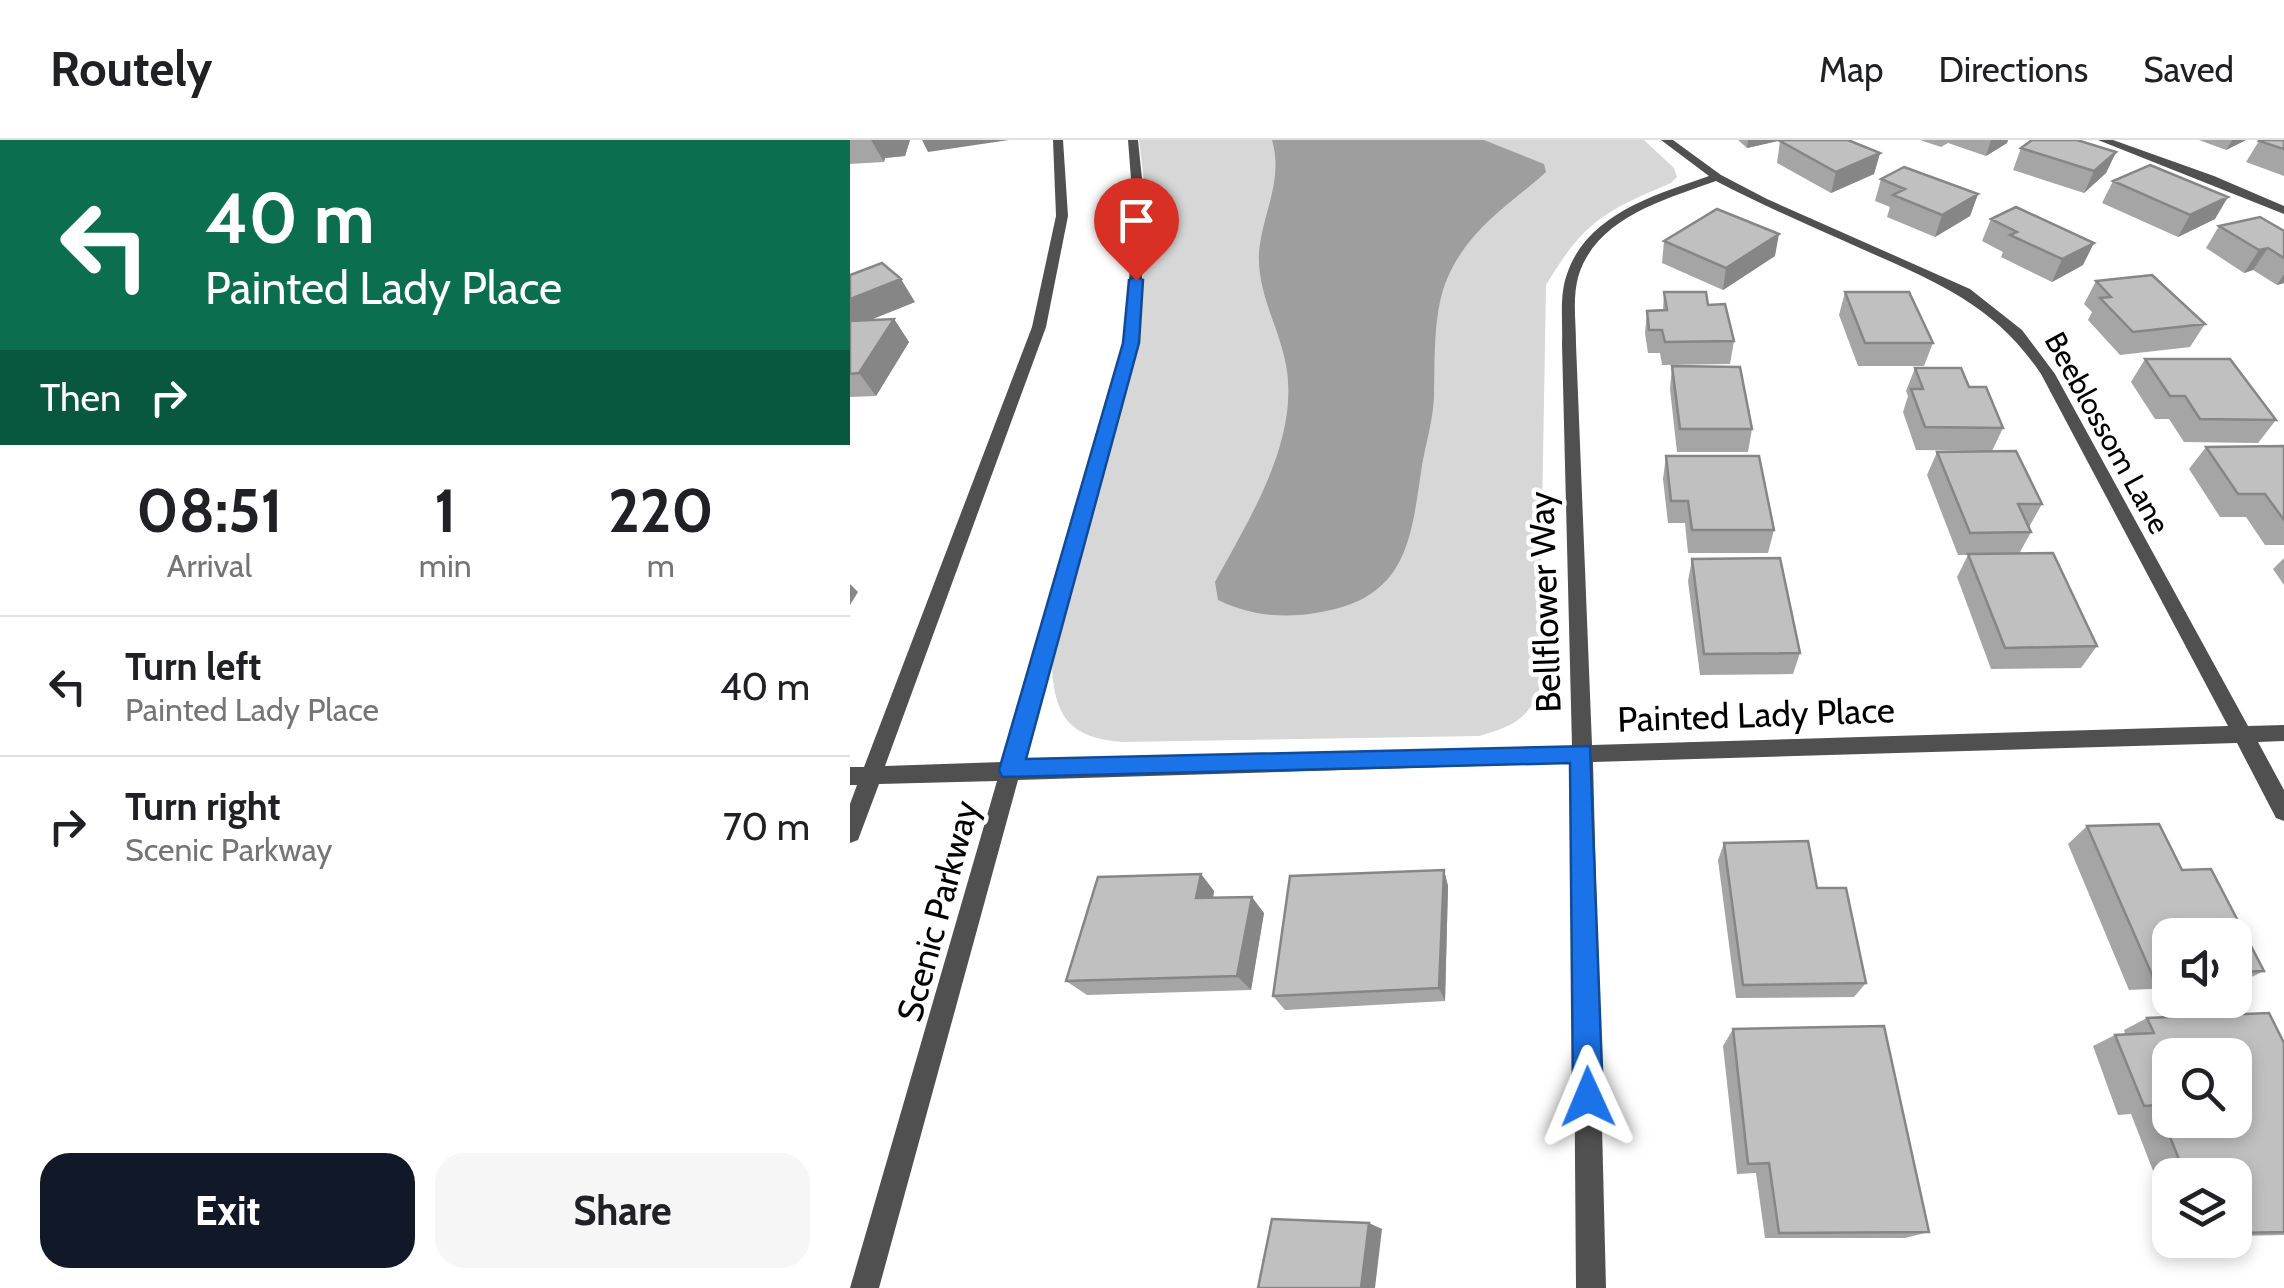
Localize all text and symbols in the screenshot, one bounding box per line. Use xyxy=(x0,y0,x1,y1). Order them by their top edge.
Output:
text: Routely xyxy=(50,40,212,98)
text: Map xyxy=(1819,48,1884,91)
text: Directions xyxy=(1939,48,2088,91)
text: Saved xyxy=(2143,48,2234,91)
text: 40 m xyxy=(205,175,374,261)
pin xyxy=(1094,178,1179,281)
icon: left xyxy=(40,180,170,310)
icon: arrive xyxy=(1109,193,1164,248)
text: Painted Lady Place xyxy=(205,261,562,315)
street label: Beeblossom Lane xyxy=(2037,326,2178,540)
icon: right xyxy=(141,370,196,425)
text: Then xyxy=(40,374,121,421)
text: 08:51 xyxy=(136,474,283,547)
text: 1 xyxy=(434,474,456,547)
text: 220 xyxy=(608,474,714,547)
street label: Bellflower Way xyxy=(1519,490,1570,714)
text: Arrival xyxy=(167,546,252,585)
text: min xyxy=(419,546,472,585)
text: m xyxy=(647,546,675,585)
text: Turn left xyxy=(125,643,261,690)
icon: left xyxy=(40,659,95,714)
text: 40 m xyxy=(720,663,810,710)
street label: Painted Lady Place xyxy=(1616,688,1895,741)
text: Painted Lady Place xyxy=(125,690,379,729)
text: Turn right xyxy=(125,783,281,830)
street label: Scenic Parkway xyxy=(887,795,988,1026)
icon: right xyxy=(40,799,95,854)
text: 70 m xyxy=(723,803,810,850)
text: Scenic Parkway xyxy=(125,830,332,869)
map controls xyxy=(2152,918,2252,1258)
button: sound xyxy=(2152,918,2252,1018)
button: search xyxy=(2152,1038,2252,1138)
position arrow xyxy=(1536,1045,1640,1149)
button: Exit xyxy=(40,1153,415,1268)
button: Share xyxy=(435,1153,810,1268)
button: layers xyxy=(2152,1158,2252,1258)

